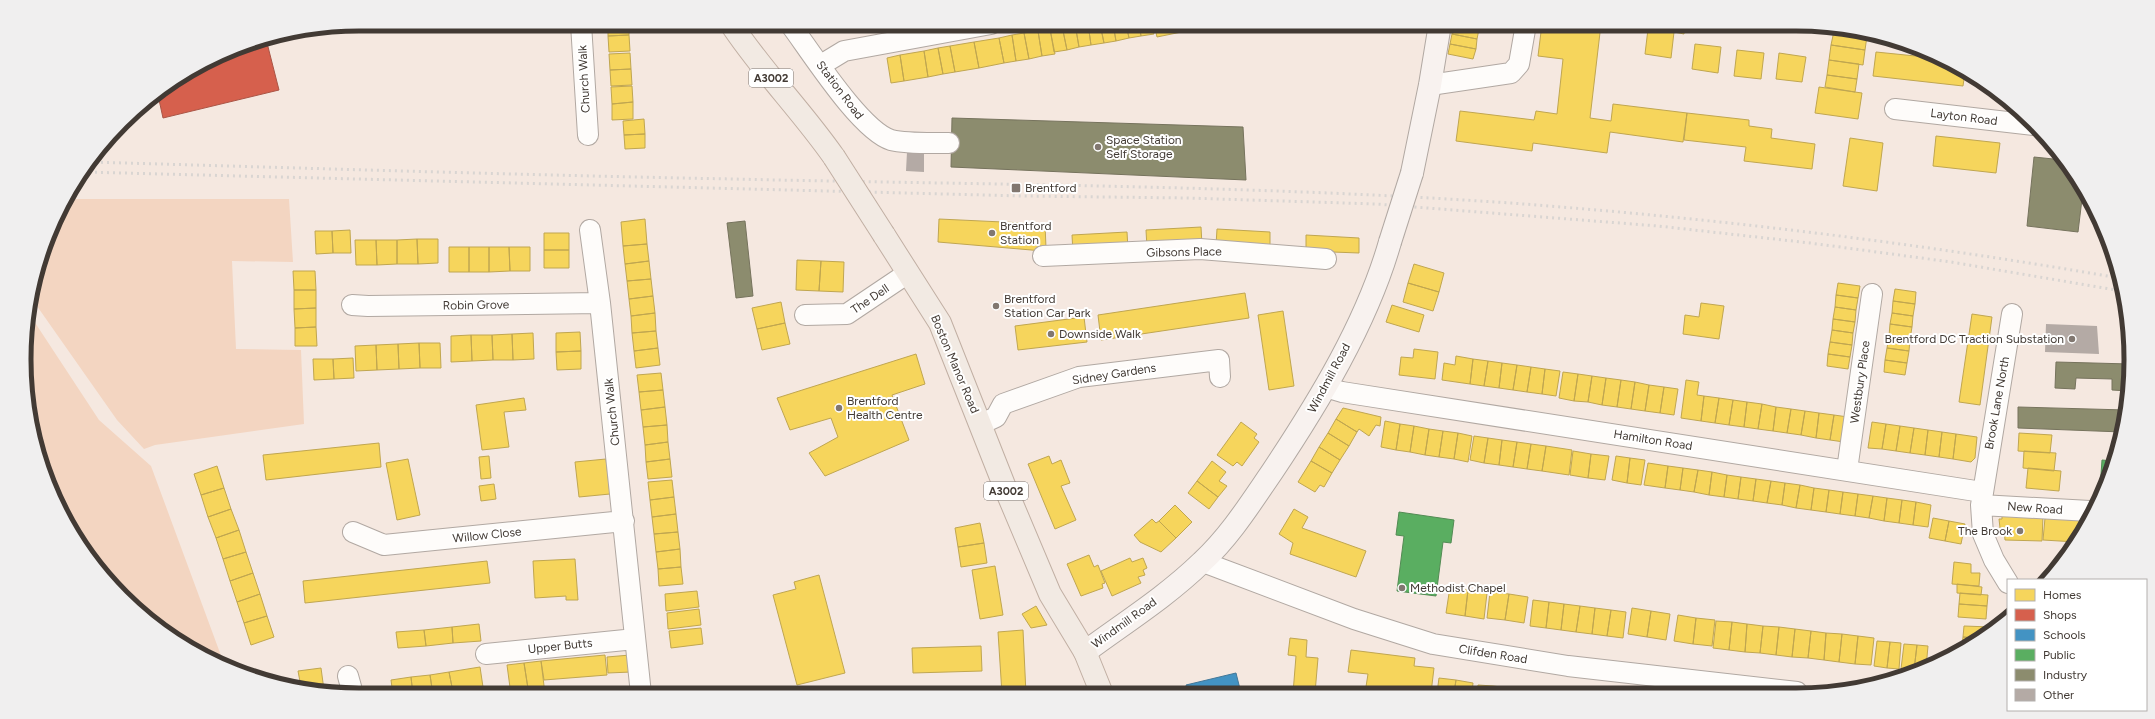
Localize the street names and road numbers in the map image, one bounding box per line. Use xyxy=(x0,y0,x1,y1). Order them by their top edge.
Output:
street label: Church Walk xyxy=(575,45,593,113)
street label: Station Road xyxy=(813,58,867,122)
road number: A3002 xyxy=(749,69,793,87)
street label: Layton Road xyxy=(1930,106,1998,128)
street label: Gibsons Place xyxy=(1146,244,1222,260)
street label: The Dell xyxy=(848,281,892,317)
street label: Robin Grove xyxy=(443,297,510,313)
street label: Boston Manor Road xyxy=(928,313,982,415)
street label: Westbury Place xyxy=(1847,339,1873,424)
street label: Windmill Road xyxy=(1305,341,1353,415)
street label: Brook Lane North xyxy=(1982,355,2012,451)
street label: Sidney Gardens xyxy=(1071,360,1157,388)
street label: Church Walk xyxy=(601,377,623,446)
street label: Hamilton Road xyxy=(1613,427,1693,453)
road number: A3002 xyxy=(984,482,1028,500)
street label: New Road xyxy=(2007,499,2063,517)
street label: Willow Close xyxy=(452,524,523,546)
street label: Windmill Road xyxy=(1089,595,1159,651)
street label: Upper Butts xyxy=(527,636,593,656)
street label: Clifden Road xyxy=(1458,642,1528,666)

